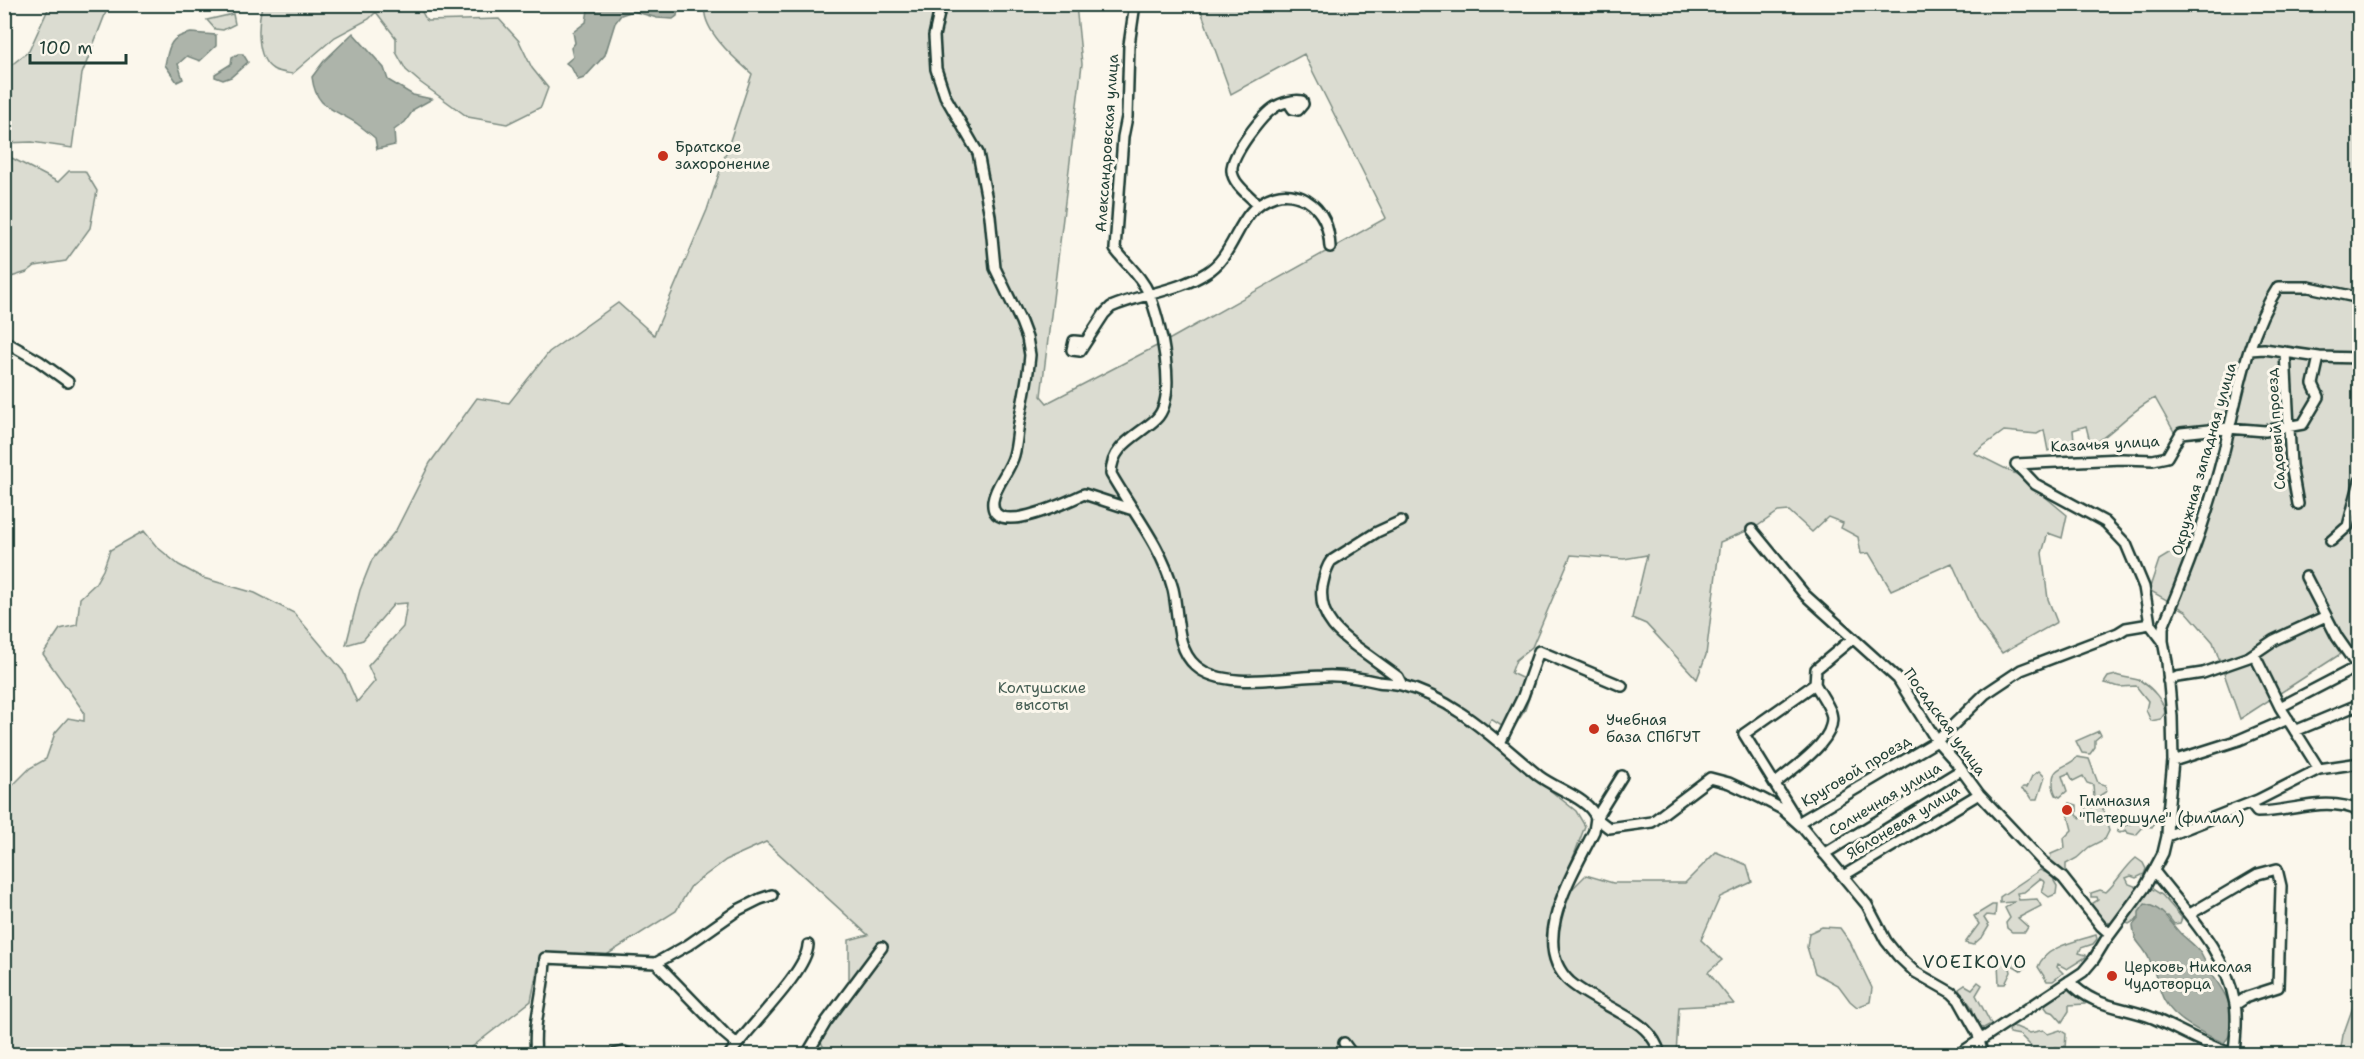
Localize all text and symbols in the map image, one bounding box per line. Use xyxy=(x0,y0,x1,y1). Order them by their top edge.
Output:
scale bar xyxy=(30,27,126,65)
text: 100 m xyxy=(39,36,93,60)
street label: Александровская улица xyxy=(1091,53,1123,233)
place label: Братское захоронение xyxy=(675,137,770,174)
marker: Братское захоронение xyxy=(656,149,670,163)
street label: Окружная западная улица xyxy=(2167,360,2241,558)
street label: Садовый проезд xyxy=(2262,367,2290,491)
street label: Казачья улица xyxy=(2050,431,2161,457)
street label: Посадская улица xyxy=(1899,664,1991,780)
park label: Колтушские высоты xyxy=(998,678,1086,715)
place label: Учебная база СПбГУТ xyxy=(1606,710,1701,747)
marker: Учебная база СПбГУТ xyxy=(1587,722,1601,736)
street label: Круговой проезд xyxy=(1797,730,1915,812)
street label: Солнечная улица xyxy=(1825,757,1946,841)
street label: Яблоневая улица xyxy=(1843,780,1964,864)
place label: Гимназия "Петершуле" (филиал) xyxy=(2079,791,2244,828)
marker: Гимназия "Петершуле" (филиал) xyxy=(2060,803,2074,817)
district label: VOEIKOVO xyxy=(1922,950,2028,974)
place label: Церковь Николая Чудотворца xyxy=(2124,957,2252,994)
marker: Церковь Николая Чудотворца xyxy=(2105,969,2119,983)

